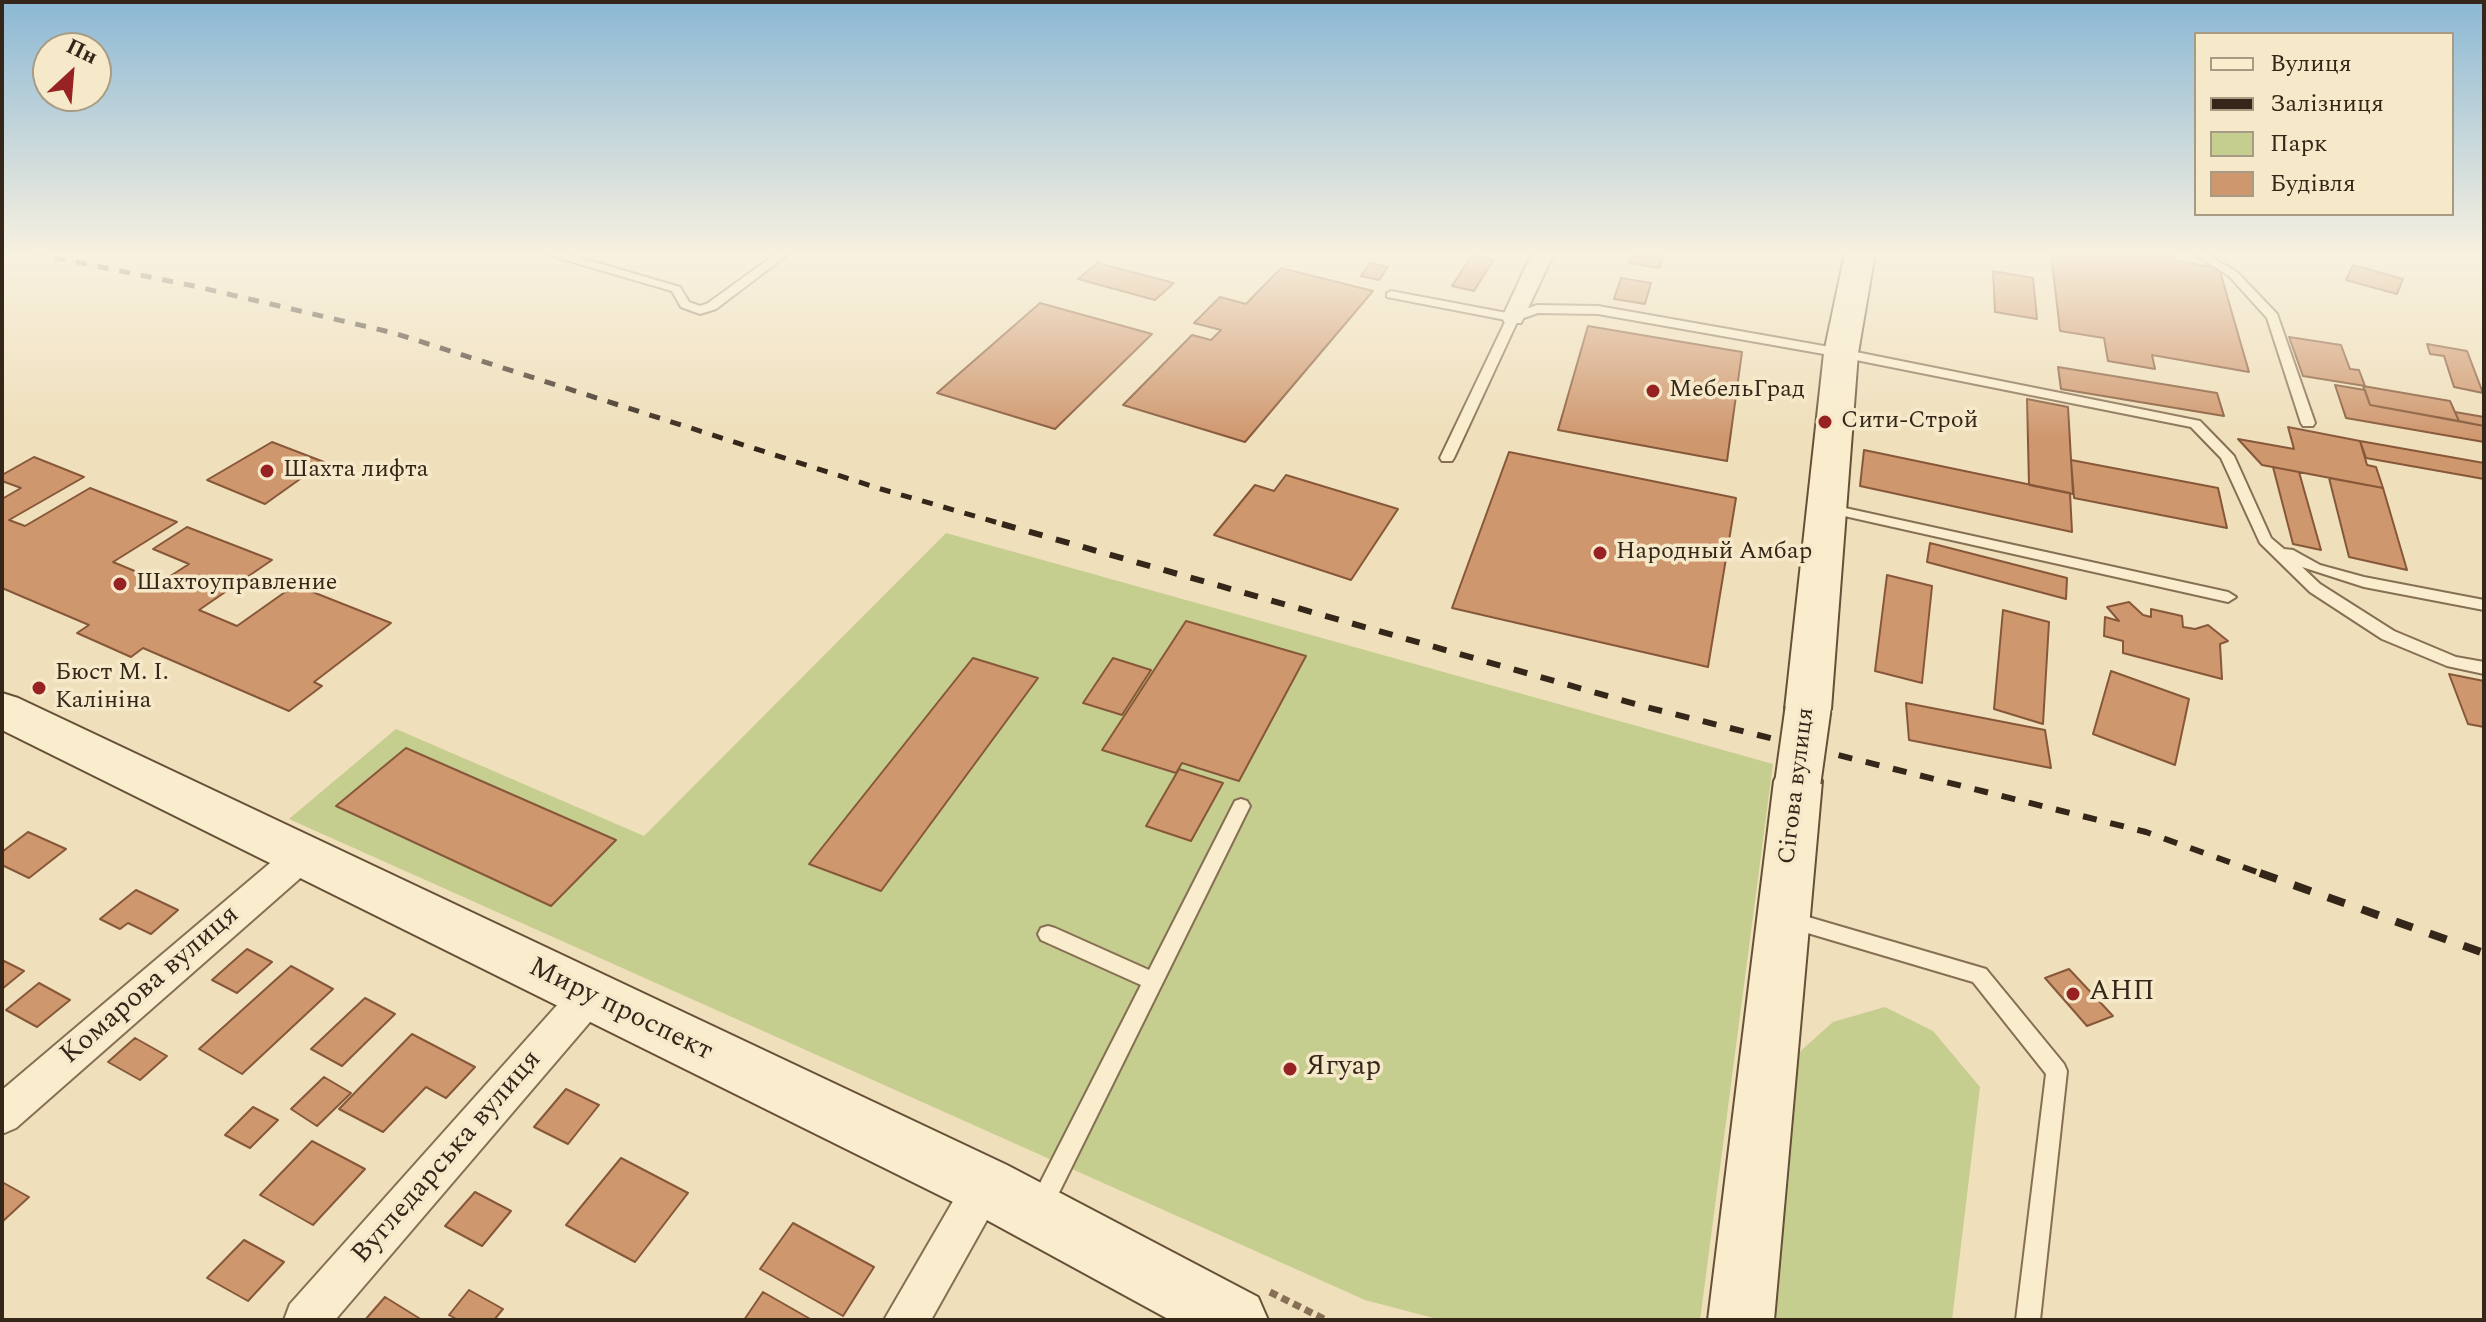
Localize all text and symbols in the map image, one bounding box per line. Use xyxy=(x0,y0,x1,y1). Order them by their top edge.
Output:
text: Пн xyxy=(60,30,103,74)
north arrow xyxy=(32,32,112,112)
legend xyxy=(2194,32,2454,216)
text: Вулиця xyxy=(2270,46,2352,82)
text: Залізниця xyxy=(2270,86,2384,122)
text: Парк xyxy=(2270,126,2327,162)
text: Будівля xyxy=(2270,166,2356,202)
place label: МебельГрад xyxy=(1669,377,1805,405)
marker: МебельГрад xyxy=(1644,382,1662,400)
place label: Сити-Строй xyxy=(1841,408,1978,436)
marker: Сити-Строй xyxy=(1816,413,1834,431)
place label: Шахта лифта xyxy=(283,457,429,485)
marker: Шахта лифта xyxy=(258,462,276,480)
place label: Народный Амбар xyxy=(1616,539,1812,567)
marker: Народный Амбар xyxy=(1591,544,1609,562)
place label: Шахтоуправление xyxy=(136,570,337,598)
marker: Шахтоуправление xyxy=(111,575,129,593)
place label: Бюст М. І. Калініна xyxy=(55,660,169,716)
marker: Бюст М. І. Калініна xyxy=(30,679,48,697)
street label: Сігова вулиця xyxy=(1774,706,1822,866)
street label: Комарова вулиця xyxy=(55,899,247,1073)
street label: Миру проспект xyxy=(523,952,717,1070)
place label: АНП xyxy=(2089,977,2155,1011)
marker: АНП xyxy=(2064,985,2082,1003)
street label: Вугледарська вулиця xyxy=(346,1044,550,1272)
place label: Ягуар xyxy=(1306,1052,1381,1086)
marker: Ягуар xyxy=(1281,1060,1299,1078)

